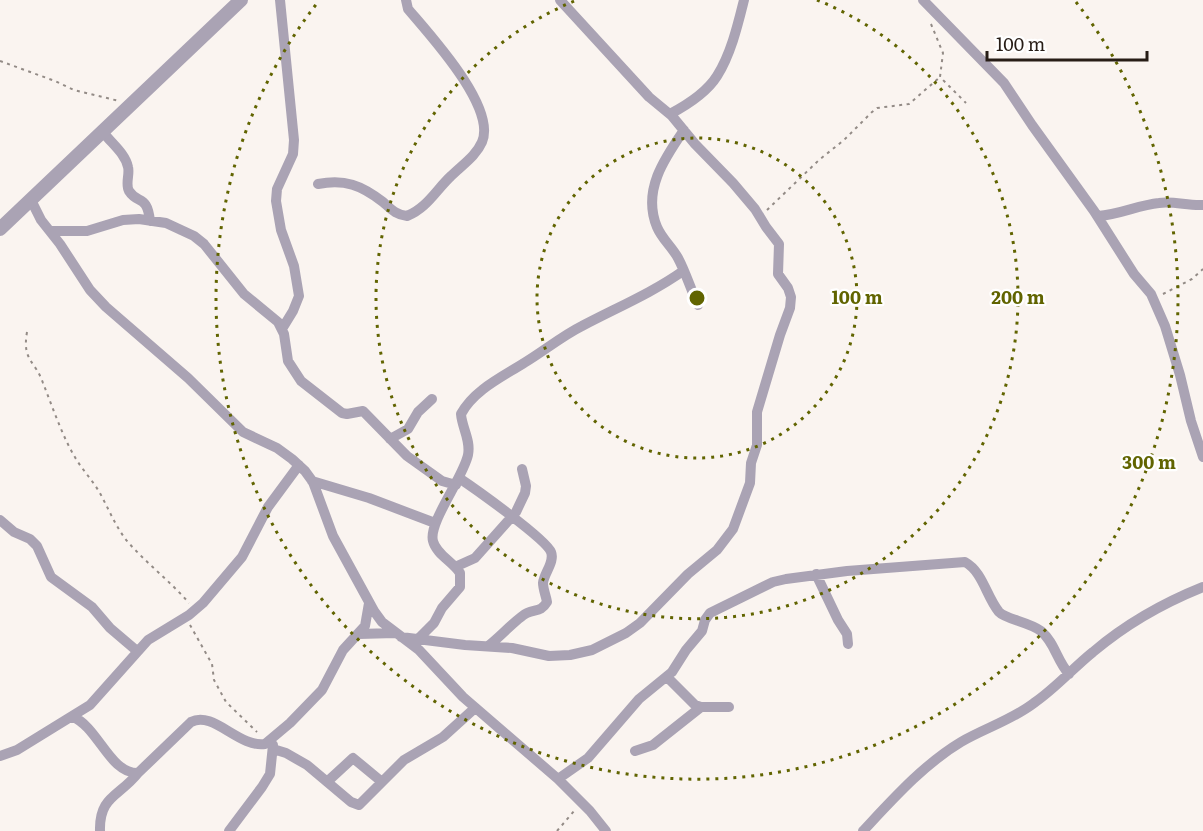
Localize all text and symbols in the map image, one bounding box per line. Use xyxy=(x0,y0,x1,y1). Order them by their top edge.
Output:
scale bar xyxy=(987,24,1148,62)
text: 100 m xyxy=(996,30,1045,57)
text: 100 m xyxy=(831,283,883,310)
text: 200 m xyxy=(991,283,1045,310)
centre of rings xyxy=(687,288,707,308)
text: 300 m xyxy=(1122,448,1176,475)

